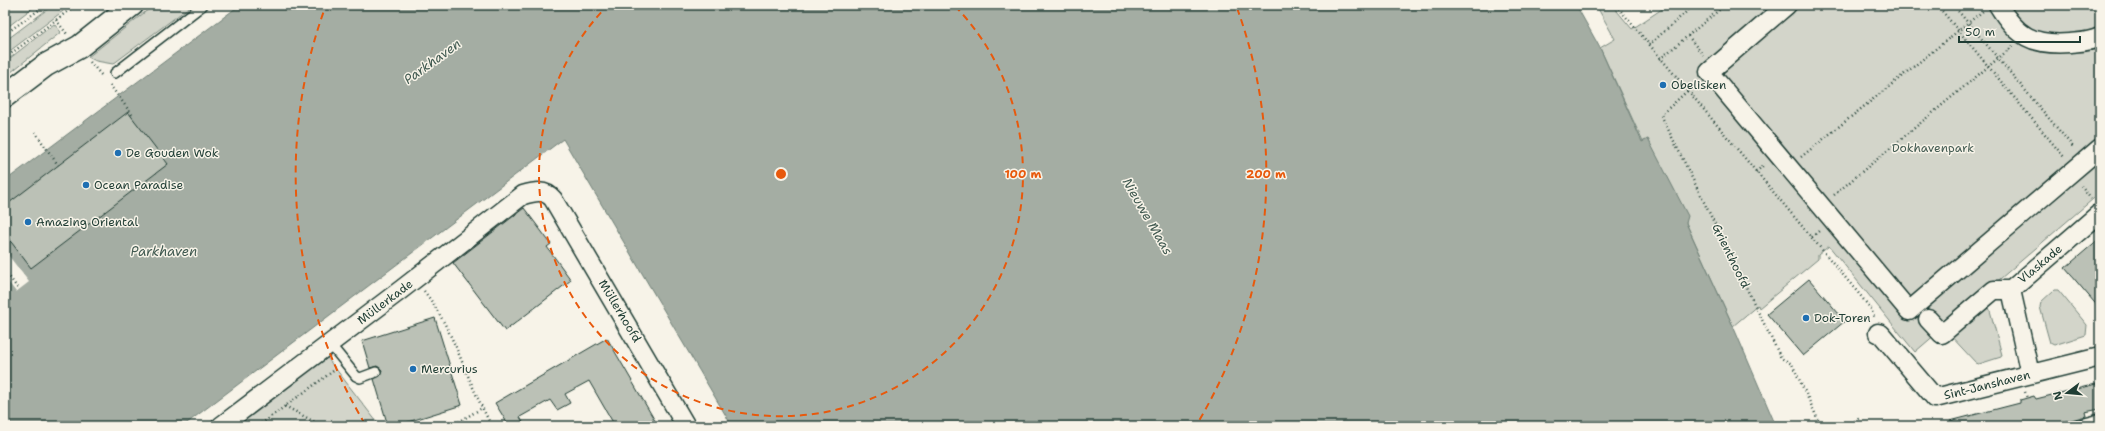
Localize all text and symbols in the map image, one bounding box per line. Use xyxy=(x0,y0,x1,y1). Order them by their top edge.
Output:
scale bar xyxy=(1959,18,2080,44)
text: 50 m xyxy=(1965,24,1995,40)
water label: Parkhaven xyxy=(400,35,464,88)
place label: Obelisken xyxy=(1671,77,1726,93)
marker: Obelisken xyxy=(1658,80,1668,90)
park label: Dokhavenpark xyxy=(1892,140,1974,156)
place label: De Gouden Wok xyxy=(126,145,219,161)
marker: De Gouden Wok xyxy=(113,148,123,158)
text: 100 m xyxy=(1005,166,1042,182)
text: 200 m xyxy=(1246,166,1286,182)
centre of rings xyxy=(774,167,788,181)
water label: Nieuwe Maas xyxy=(1119,175,1176,258)
place label: Ocean Paradise xyxy=(94,177,183,193)
marker: Ocean Paradise xyxy=(81,180,91,190)
place label: Amazing Oriental xyxy=(36,214,138,230)
marker: Amazing Oriental xyxy=(23,217,33,227)
street label: Grienthoofd xyxy=(1708,221,1754,291)
street label: Vlaskade xyxy=(2015,241,2066,287)
water label: Parkhaven xyxy=(131,243,197,260)
street label: Müllerkade xyxy=(354,276,416,328)
street label: Müllerhoofd xyxy=(595,277,645,346)
place label: Dok-Toren xyxy=(1814,310,1871,326)
marker: Dok-Toren xyxy=(1801,313,1811,323)
place label: Mercurius xyxy=(421,361,478,377)
marker: Mercurius xyxy=(408,364,418,374)
street label: Sint-Janshaven xyxy=(1942,367,2032,403)
north arrow xyxy=(2047,373,2087,413)
text: N xyxy=(2049,389,2066,402)

